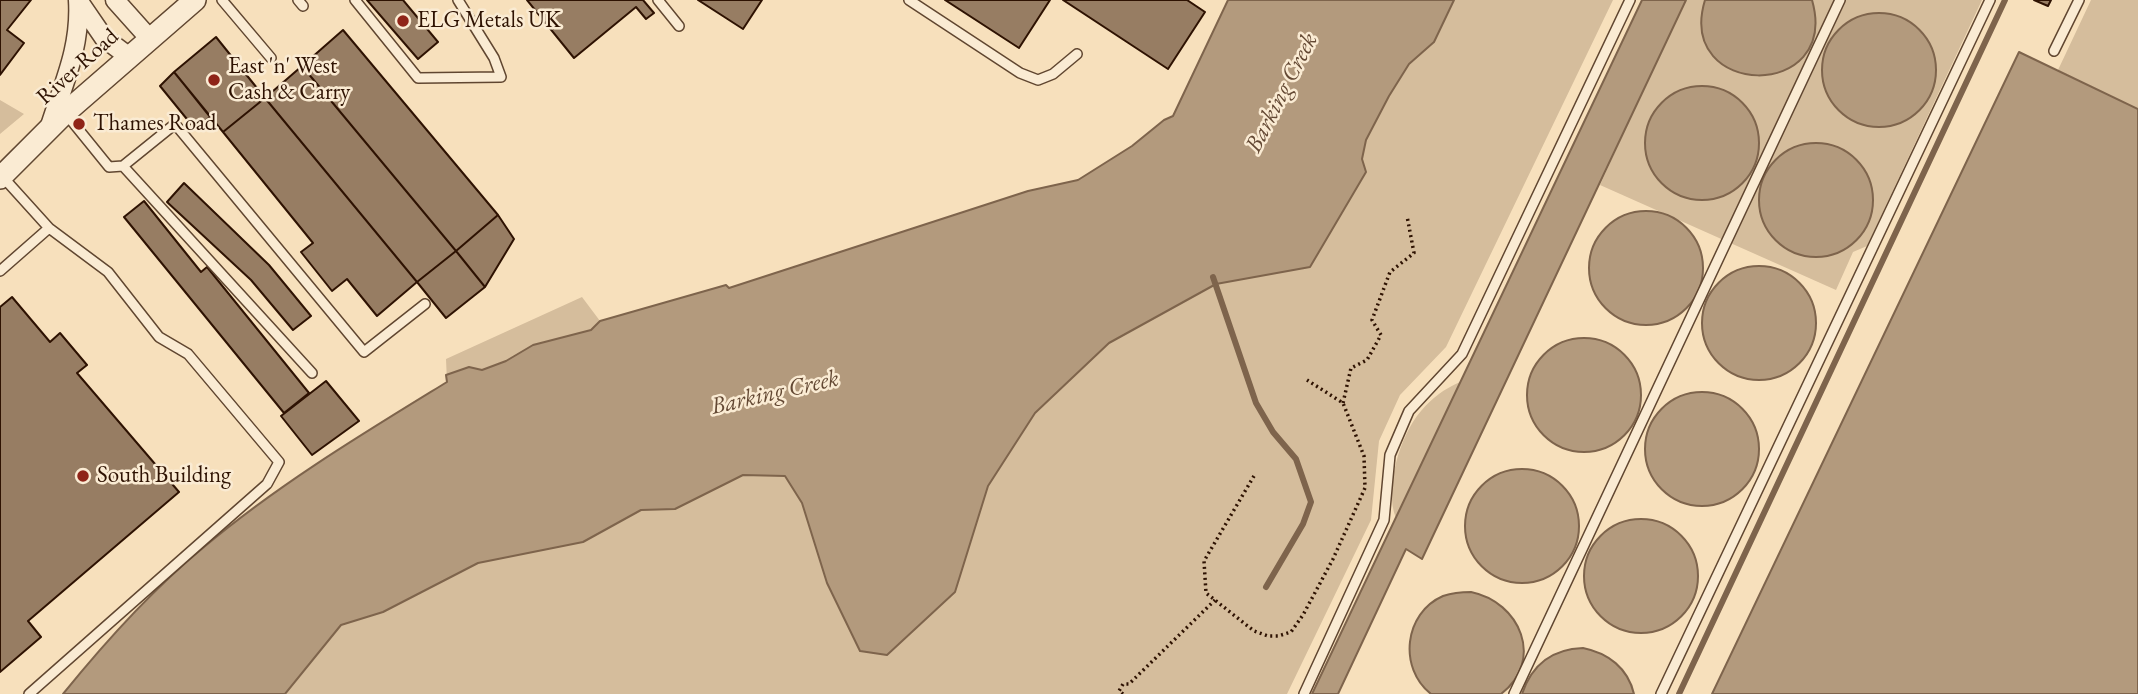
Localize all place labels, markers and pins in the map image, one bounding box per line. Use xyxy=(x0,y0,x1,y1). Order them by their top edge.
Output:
place label: ELG Metals UK xyxy=(417,7,561,35)
marker: ELG Metals UK xyxy=(395,13,411,29)
place label: East 'n' West Cash & Carry xyxy=(228,53,350,107)
marker: East 'n' West Cash & Carry xyxy=(206,72,222,88)
place label: Thames Road xyxy=(93,110,216,138)
marker: Thames Road xyxy=(71,116,87,132)
place label: South Building xyxy=(97,462,231,490)
marker: South Building xyxy=(75,468,91,484)

